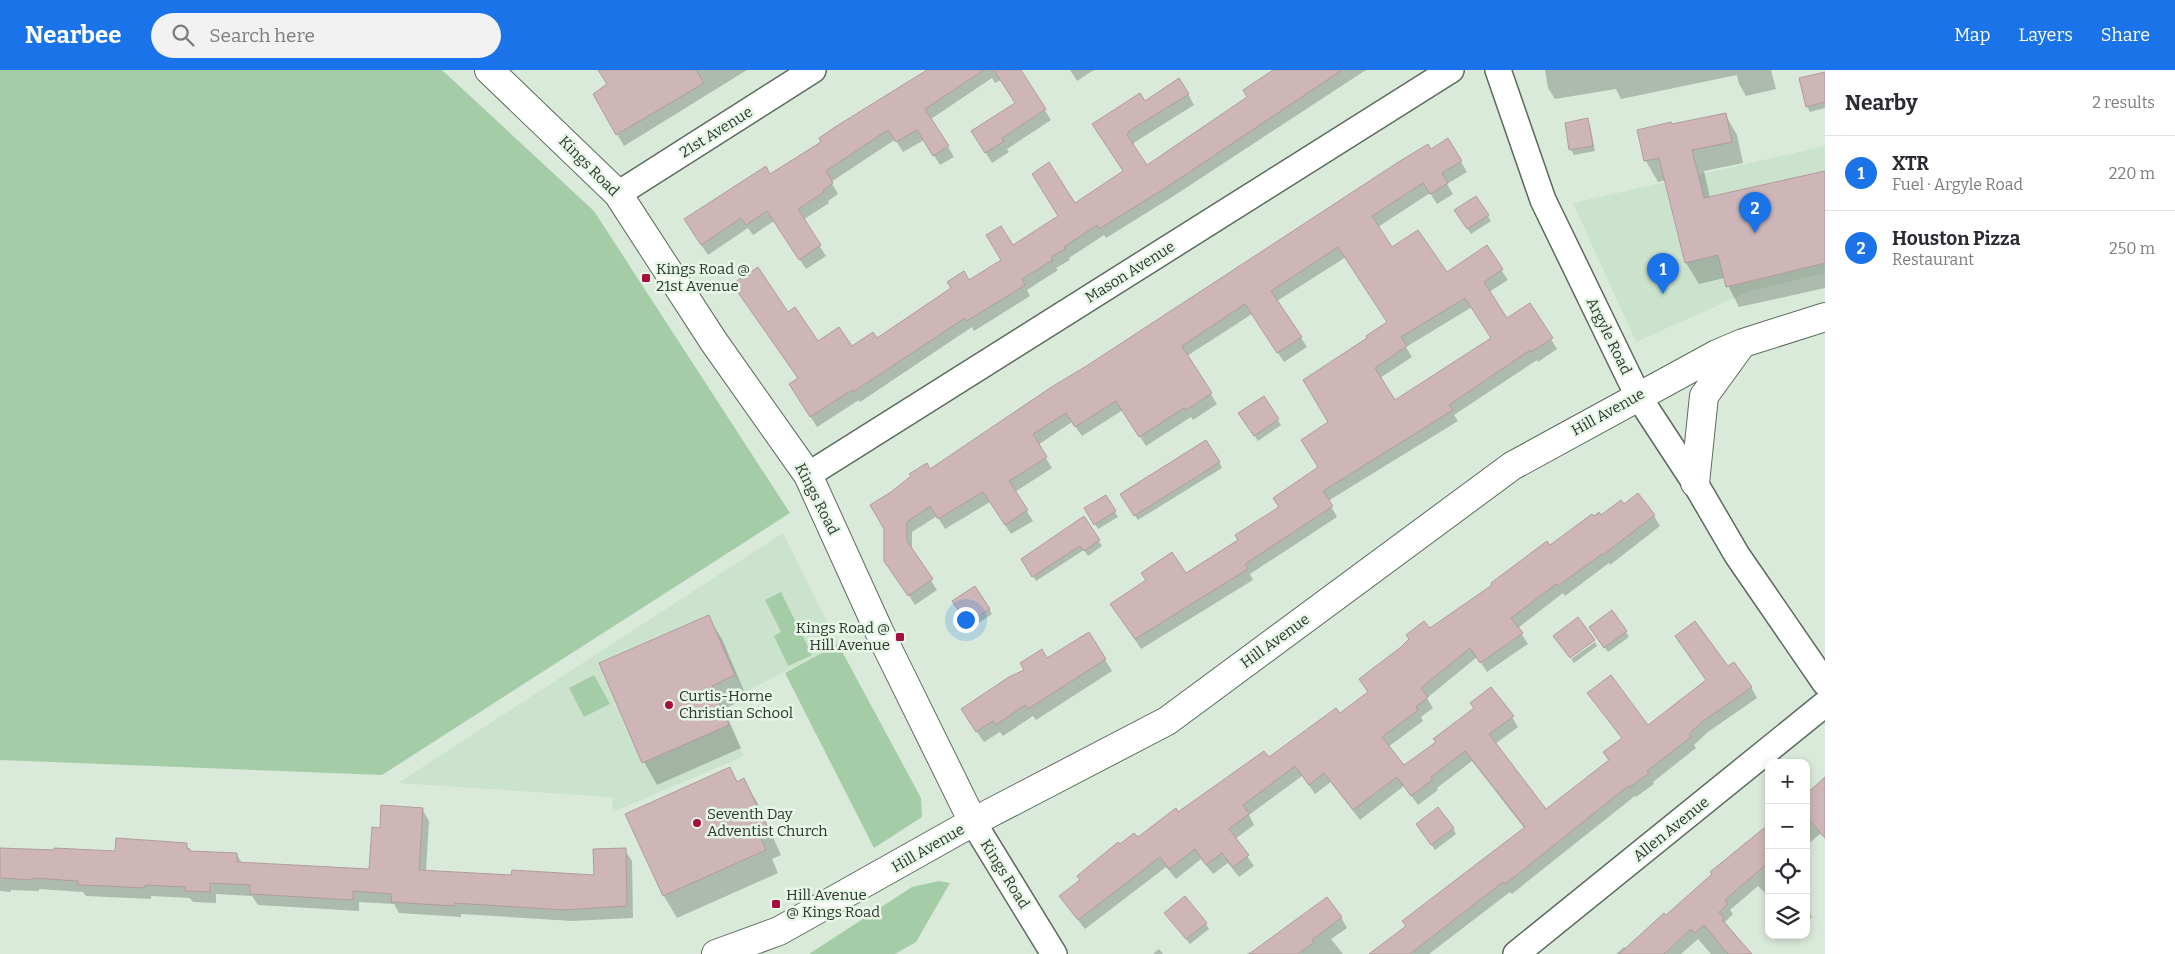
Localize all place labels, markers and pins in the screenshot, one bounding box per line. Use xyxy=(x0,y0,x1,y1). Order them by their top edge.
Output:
pin: 2 xyxy=(1739,192,1771,233)
pin: 1 xyxy=(1647,253,1679,294)
place label: Kings Road @ 21st Avenue xyxy=(656,260,750,295)
marker: Kings Road @ 21st Avenue xyxy=(640,272,652,284)
place label: Kings Road @ Hill Avenue xyxy=(796,619,890,654)
marker: Kings Road @ Hill Avenue xyxy=(894,631,906,643)
place label: Curtis-Horne Christian School xyxy=(679,687,793,722)
marker: Curtis-Horne Christian School xyxy=(663,699,675,711)
place label: Seventh Day Adventist Church xyxy=(707,805,828,840)
marker: Seventh Day Adventist Church xyxy=(691,817,703,829)
place label: Hill Avenue @ Kings Road xyxy=(786,886,880,921)
marker: Hill Avenue @ Kings Road xyxy=(770,898,782,910)

